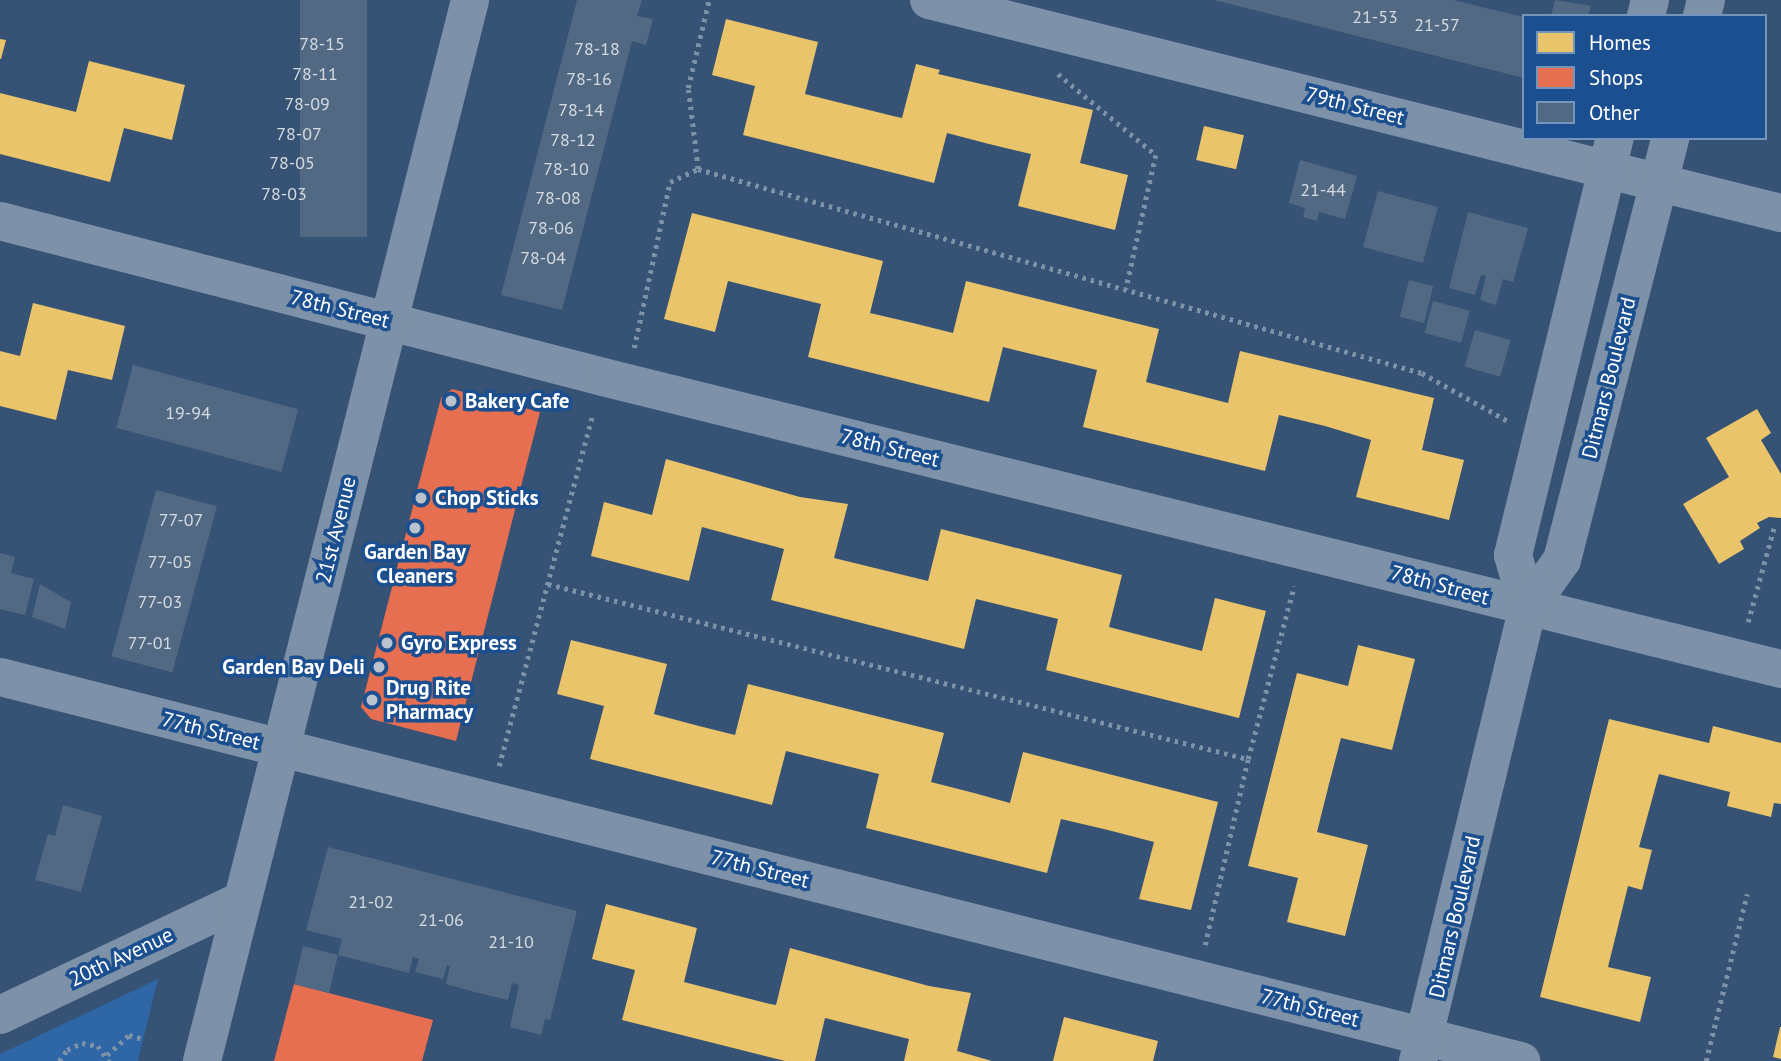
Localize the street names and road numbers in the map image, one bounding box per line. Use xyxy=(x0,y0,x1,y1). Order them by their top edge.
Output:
street label: 79th Street xyxy=(1303,82,1407,130)
street label: 78th Street xyxy=(288,285,392,333)
street label: Ditmars Boulevard xyxy=(1577,295,1641,461)
street label: 78th Street xyxy=(838,424,942,472)
street label: 21st Avenue xyxy=(310,474,362,586)
street label: 78th Street xyxy=(1388,560,1492,610)
street label: 77th Street xyxy=(159,707,263,755)
street label: Ditmars Boulevard xyxy=(1424,833,1486,1001)
street label: 77th Street xyxy=(708,845,812,893)
street label: 20th Avenue xyxy=(65,922,177,992)
street label: 77th Street xyxy=(1258,984,1362,1032)

